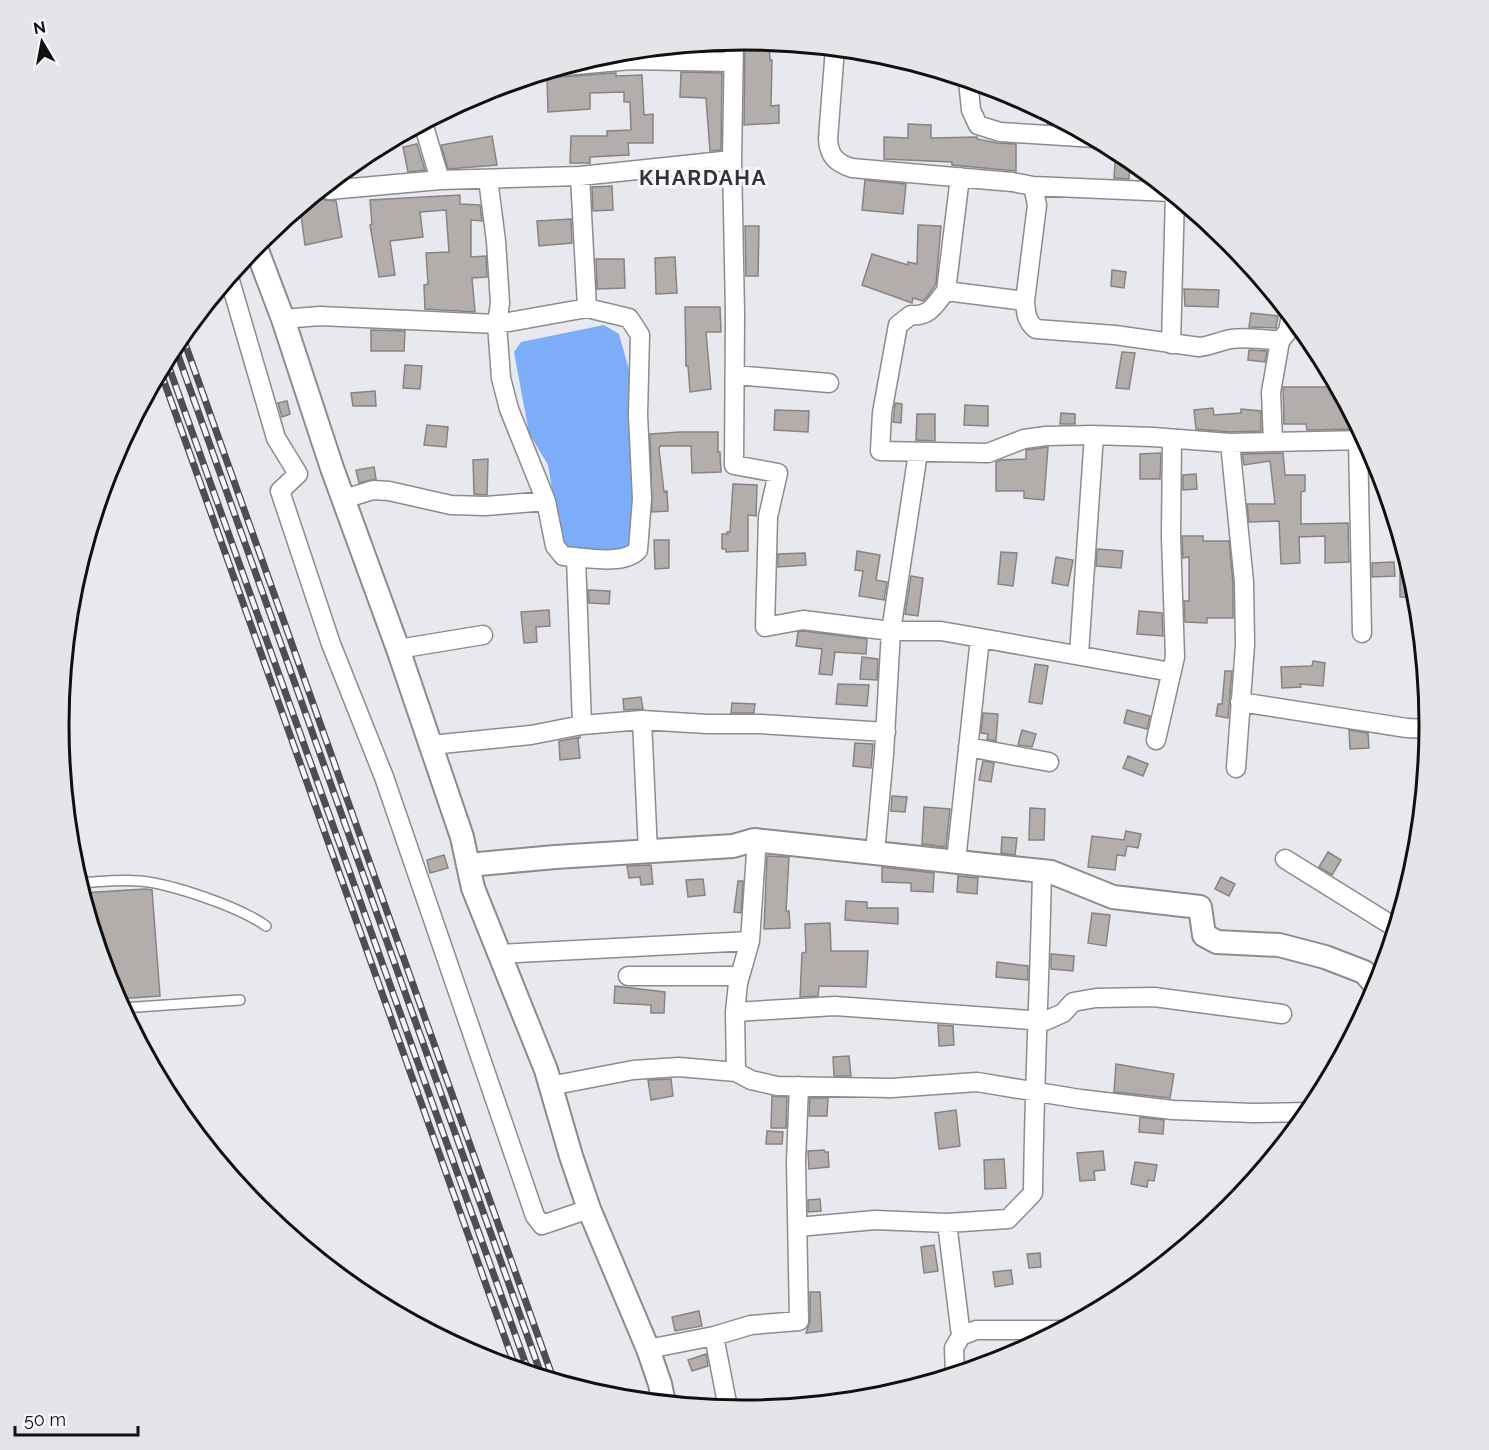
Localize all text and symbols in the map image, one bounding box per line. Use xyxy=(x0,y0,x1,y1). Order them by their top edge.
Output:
north arrow xyxy=(12,12,72,72)
text: N xyxy=(32,17,47,38)
district label: KHARDAHA xyxy=(639,165,767,190)
scale bar xyxy=(15,1399,138,1437)
text: 50 m xyxy=(24,1409,66,1430)

